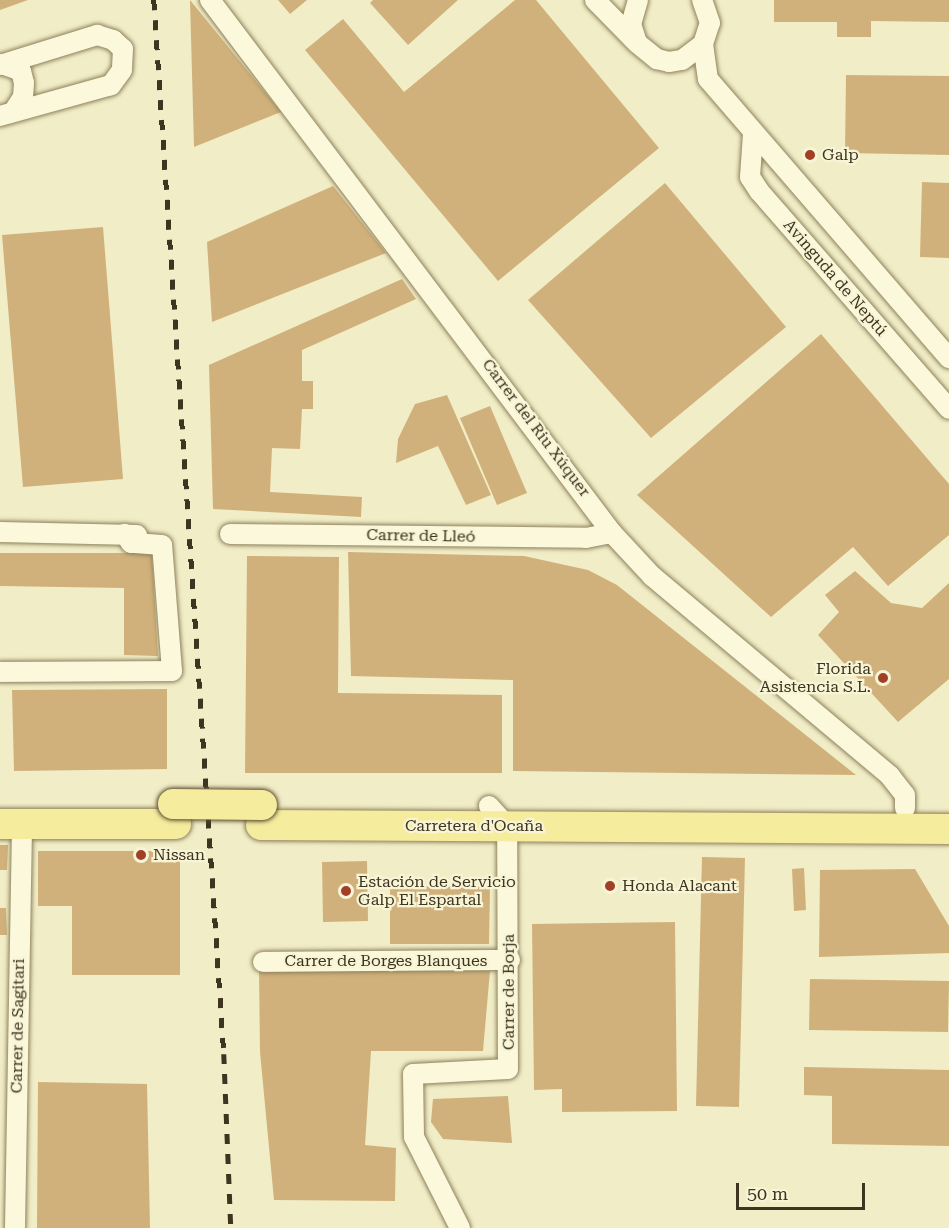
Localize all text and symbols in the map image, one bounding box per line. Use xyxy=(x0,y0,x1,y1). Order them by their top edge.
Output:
place label: Galp xyxy=(822,145,859,165)
marker: Galp xyxy=(803,148,817,162)
street label: Avinguda de Neptú xyxy=(779,216,891,340)
street label: Carrer del Riu Xúquer xyxy=(478,355,594,501)
street label: Carrer de Lleó xyxy=(366,525,476,547)
place label: Florida Asistencia S.L. xyxy=(760,659,871,697)
marker: Florida Asistencia S.L. xyxy=(876,671,890,685)
street label: Carretera d'Ocaña xyxy=(405,816,543,836)
place label: Nissan xyxy=(153,845,205,865)
marker: Nissan xyxy=(134,848,148,862)
place label: Estación de Servicio Galp El Espartal xyxy=(358,872,516,910)
place label: Honda Alacant xyxy=(622,876,737,896)
marker: Honda Alacant xyxy=(603,879,617,893)
marker: Estación de Servicio Galp El Espartal xyxy=(339,884,353,898)
street label: Carrer de Borja xyxy=(499,934,519,1050)
street label: Carrer de Borges Blanques xyxy=(285,951,487,971)
street label: Carrer de Sagitari xyxy=(7,958,29,1094)
scale bar xyxy=(739,1171,868,1209)
text: 50 m xyxy=(747,1183,788,1204)

